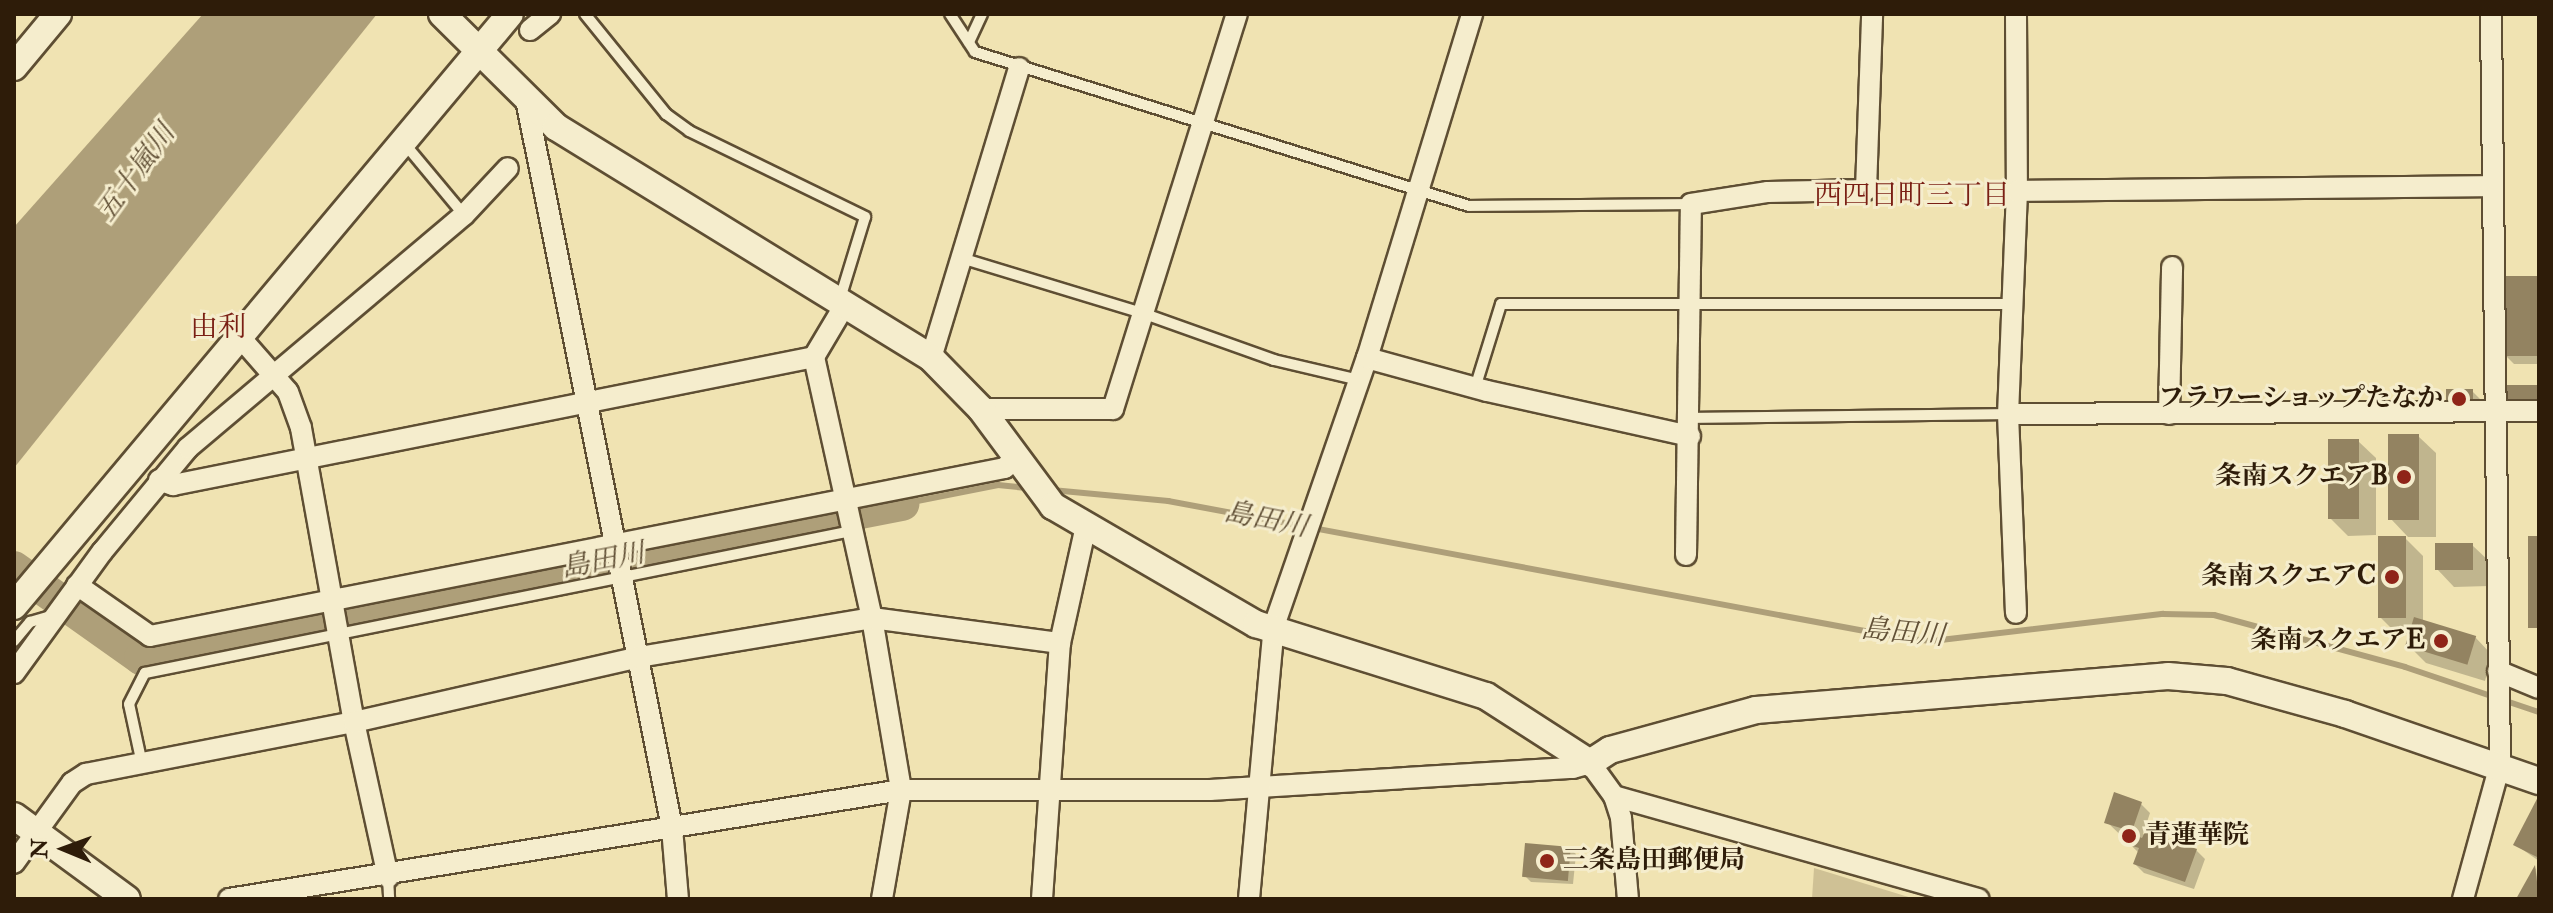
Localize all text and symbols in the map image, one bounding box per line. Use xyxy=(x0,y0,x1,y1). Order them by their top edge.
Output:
water label: 五十嵐川 xyxy=(89,118,183,228)
district label: 西四日町三丁目 xyxy=(1814,179,2010,213)
district label: 由利 xyxy=(190,311,246,345)
place label: フラワーショップたなか xyxy=(2157,383,2443,415)
marker: フラワーショップたなか xyxy=(2450,390,2468,408)
place label: 条南スクエアB xyxy=(2215,461,2388,493)
marker: 条南スクエアB xyxy=(2395,468,2413,486)
water label: 島田川 xyxy=(1222,495,1310,545)
water label: 島田川 xyxy=(559,536,647,586)
place label: 条南スクエアC xyxy=(2201,561,2376,593)
marker: 条南スクエアC xyxy=(2383,568,2401,586)
water label: 島田川 xyxy=(1860,613,1946,653)
place label: 条南スクエアE xyxy=(2250,625,2425,657)
marker: 条南スクエアE xyxy=(2432,632,2450,650)
north arrow xyxy=(24,809,104,889)
place label: 青蓮華院 xyxy=(2145,820,2249,852)
marker: 青蓮華院 xyxy=(2120,827,2138,845)
text: N xyxy=(26,838,54,859)
place label: 三条島田郵便局 xyxy=(1563,845,1745,877)
marker: 三条島田郵便局 xyxy=(1538,852,1556,870)

